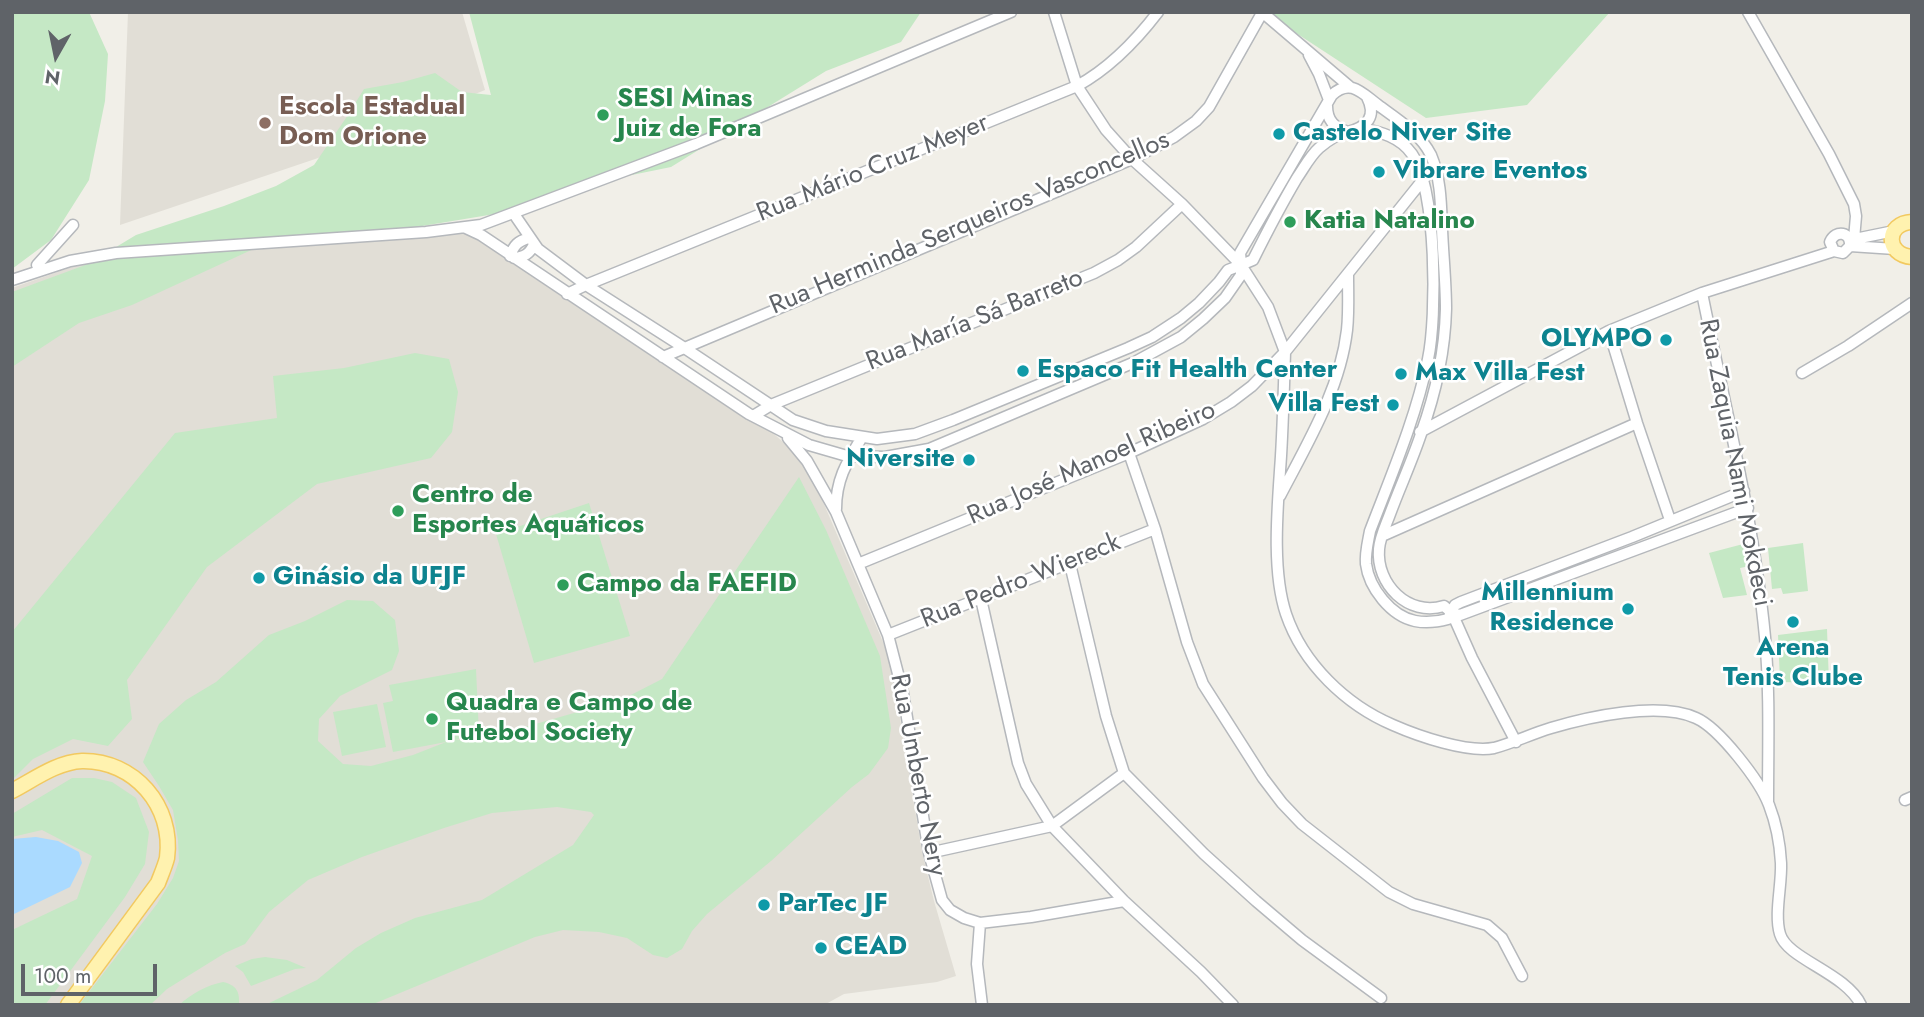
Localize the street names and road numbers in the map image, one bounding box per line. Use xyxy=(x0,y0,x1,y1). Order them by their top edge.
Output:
street label: Rua Mário Cruz Meyer xyxy=(752,108,994,230)
street label: Rua Herminda Serqueiros Vasconcellos xyxy=(765,125,1175,323)
street label: Rua María Sá Barreto xyxy=(862,263,1088,379)
street label: Rua Zaquia Nami Mokdeci xyxy=(1691,317,1777,609)
street label: Rua José Manoel Ribeiro xyxy=(963,395,1221,533)
street label: Rua Pedro Wiereck xyxy=(917,528,1125,636)
street label: Rua Umberto Nery xyxy=(882,671,952,879)

